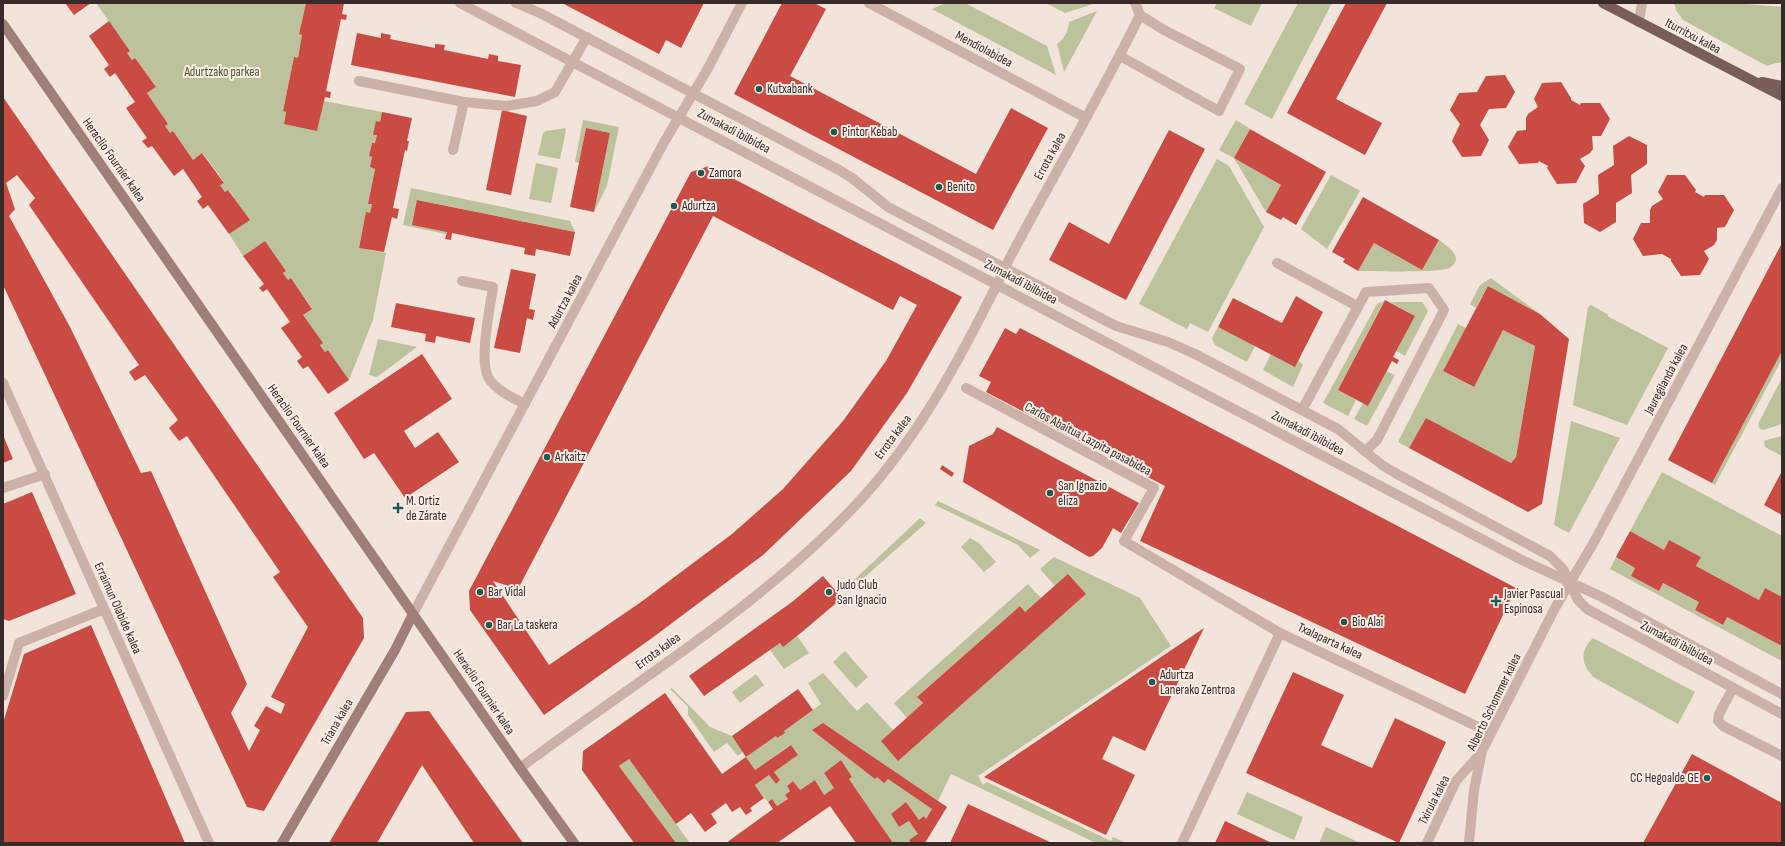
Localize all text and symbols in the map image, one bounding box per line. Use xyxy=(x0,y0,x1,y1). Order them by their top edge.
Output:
street label: Iturritxu kalea xyxy=(1662,15,1724,57)
street label: Mendiolabidea xyxy=(953,27,1015,71)
park label: Adurtzako parkea xyxy=(183,64,260,80)
place label: Kutxabank xyxy=(767,81,813,97)
marker: Kutxabank xyxy=(754,84,764,94)
street label: Zumakadi ibilbidea xyxy=(695,105,773,157)
street label: Heraclio Fournier kalea xyxy=(79,115,149,205)
place label: Pintor Kebab xyxy=(842,124,897,140)
marker: Pintor Kebab xyxy=(829,127,839,137)
street label: Errota kalea xyxy=(1030,130,1070,182)
place label: Zamora xyxy=(709,165,742,181)
marker: Zamora xyxy=(696,168,706,178)
place label: Benito xyxy=(947,179,975,195)
marker: Benito xyxy=(934,182,944,192)
place label: Adurtza xyxy=(681,198,716,214)
marker: Adurtza xyxy=(669,201,679,211)
street label: Zumakadi ibilbidea xyxy=(982,256,1060,308)
street label: Adurtza kalea xyxy=(544,271,586,331)
street label: Jauregilanda kalea xyxy=(1640,341,1691,418)
street label: Heraclio Fournier kalea xyxy=(264,381,334,471)
street label: Carlos Abaitua Lazpita pasabidea xyxy=(1022,399,1154,479)
street label: Zumakadi ibilbidea xyxy=(1269,407,1347,459)
street label: Errota kalea xyxy=(871,412,915,462)
place label: Arkaitz xyxy=(554,449,586,465)
marker: Arkaitz xyxy=(542,452,552,462)
place label: San Ignazio eliza xyxy=(1058,478,1107,509)
marker: San Ignazio eliza xyxy=(1045,488,1055,498)
place label: M. Ortiz de Zárate xyxy=(406,493,447,524)
marker: M. Ortiz de Zárate xyxy=(393,503,403,513)
street label: Erraimun Olabide kalea xyxy=(91,560,145,656)
place label: Judo Club San Ignacio xyxy=(836,577,887,608)
place label: Bar Vidal xyxy=(488,584,526,600)
place label: Javier Pascual Espinosa xyxy=(1503,586,1563,617)
marker: Bar Vidal xyxy=(475,587,485,597)
marker: Judo Club San Ignacio xyxy=(824,587,834,597)
marker: Javier Pascual Espinosa xyxy=(1491,596,1501,606)
place label: Bio Alai xyxy=(1352,614,1383,630)
place label: Bar La taskera xyxy=(497,617,558,633)
marker: Bio Alai xyxy=(1339,617,1349,627)
street label: Zumakadi ibilbidea xyxy=(1638,617,1716,669)
street label: Txalaparta kalea xyxy=(1295,619,1365,663)
marker: Bar La taskera xyxy=(484,620,494,630)
street label: Errota kalea xyxy=(632,629,684,673)
street label: Heraclio Fournier kalea xyxy=(450,646,518,738)
street label: Alberto Schommer kalea xyxy=(1463,651,1524,754)
place label: Adurtza Lanerako Zentroa xyxy=(1159,667,1235,698)
marker: Adurtza Lanerako Zentroa xyxy=(1147,677,1157,687)
street label: Triana kalea xyxy=(317,696,357,748)
place label: CC Hegoalde GE xyxy=(1630,770,1699,786)
street label: Txirula kalea xyxy=(1415,773,1453,827)
marker: CC Hegoalde GE xyxy=(1702,773,1712,783)

